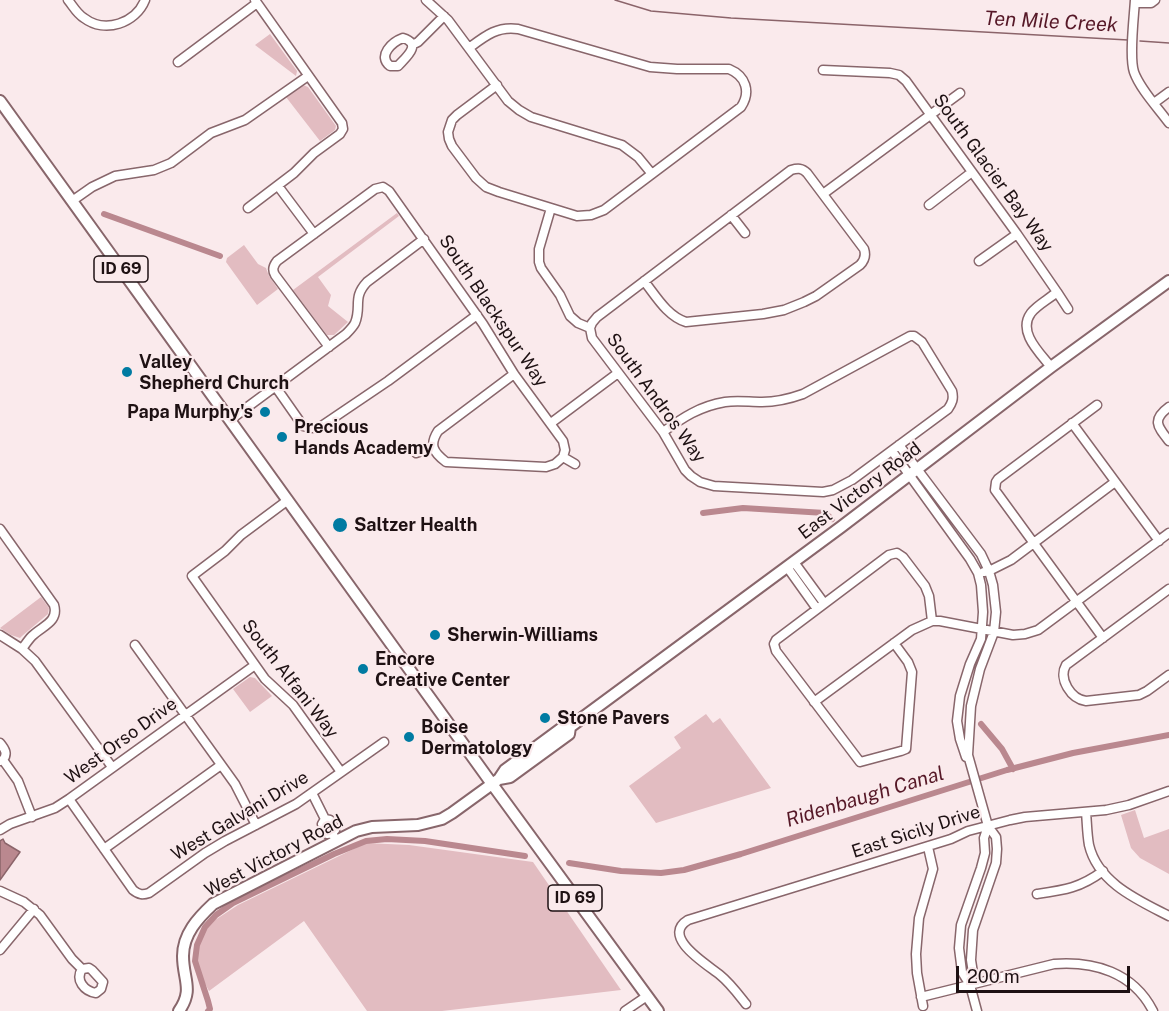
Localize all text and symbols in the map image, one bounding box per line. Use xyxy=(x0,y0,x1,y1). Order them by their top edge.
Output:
water label: Ten Mile Creek xyxy=(984,7,1118,37)
street label: South Glacier Bay Way xyxy=(928,90,1058,256)
street label: South Blackspur Way xyxy=(434,231,552,391)
road number: ID 69 xyxy=(94,256,148,282)
street label: South Andros Way xyxy=(602,329,710,467)
place label: Valley Shepherd Church xyxy=(139,351,289,394)
marker: Valley Shepherd Church xyxy=(120,365,134,379)
place label: Papa Murphy's xyxy=(127,401,253,423)
marker: Papa Murphy's xyxy=(258,405,272,419)
place label: Precious Hands Academy xyxy=(294,416,433,458)
marker: Precious Hands Academy xyxy=(275,430,289,444)
street label: East Victory Road xyxy=(794,438,926,544)
place label: Saltzer Health xyxy=(354,514,477,536)
marker: Saltzer Health xyxy=(331,516,349,534)
street label: South Alfani Way xyxy=(237,616,343,742)
place label: Sherwin-Williams xyxy=(447,624,598,646)
marker: Sherwin-Williams xyxy=(428,628,442,642)
place label: Encore Creative Center xyxy=(375,648,510,690)
marker: Encore Creative Center xyxy=(356,662,370,676)
street label: West Orso Drive xyxy=(61,693,181,789)
place label: Stone Pavers xyxy=(557,707,670,729)
marker: Stone Pavers xyxy=(538,711,552,725)
place label: Boise Dermatology xyxy=(421,716,532,758)
marker: Boise Dermatology xyxy=(402,730,416,744)
water label: Ridenbaugh Canal xyxy=(783,762,947,832)
street label: West Galvani Drive xyxy=(168,767,312,865)
street label: East Sicily Drive xyxy=(849,801,983,863)
street label: West Victory Road xyxy=(201,810,347,902)
road number: ID 69 xyxy=(548,885,602,911)
scale bar xyxy=(959,954,1133,992)
text: 200 m xyxy=(967,966,1020,987)

